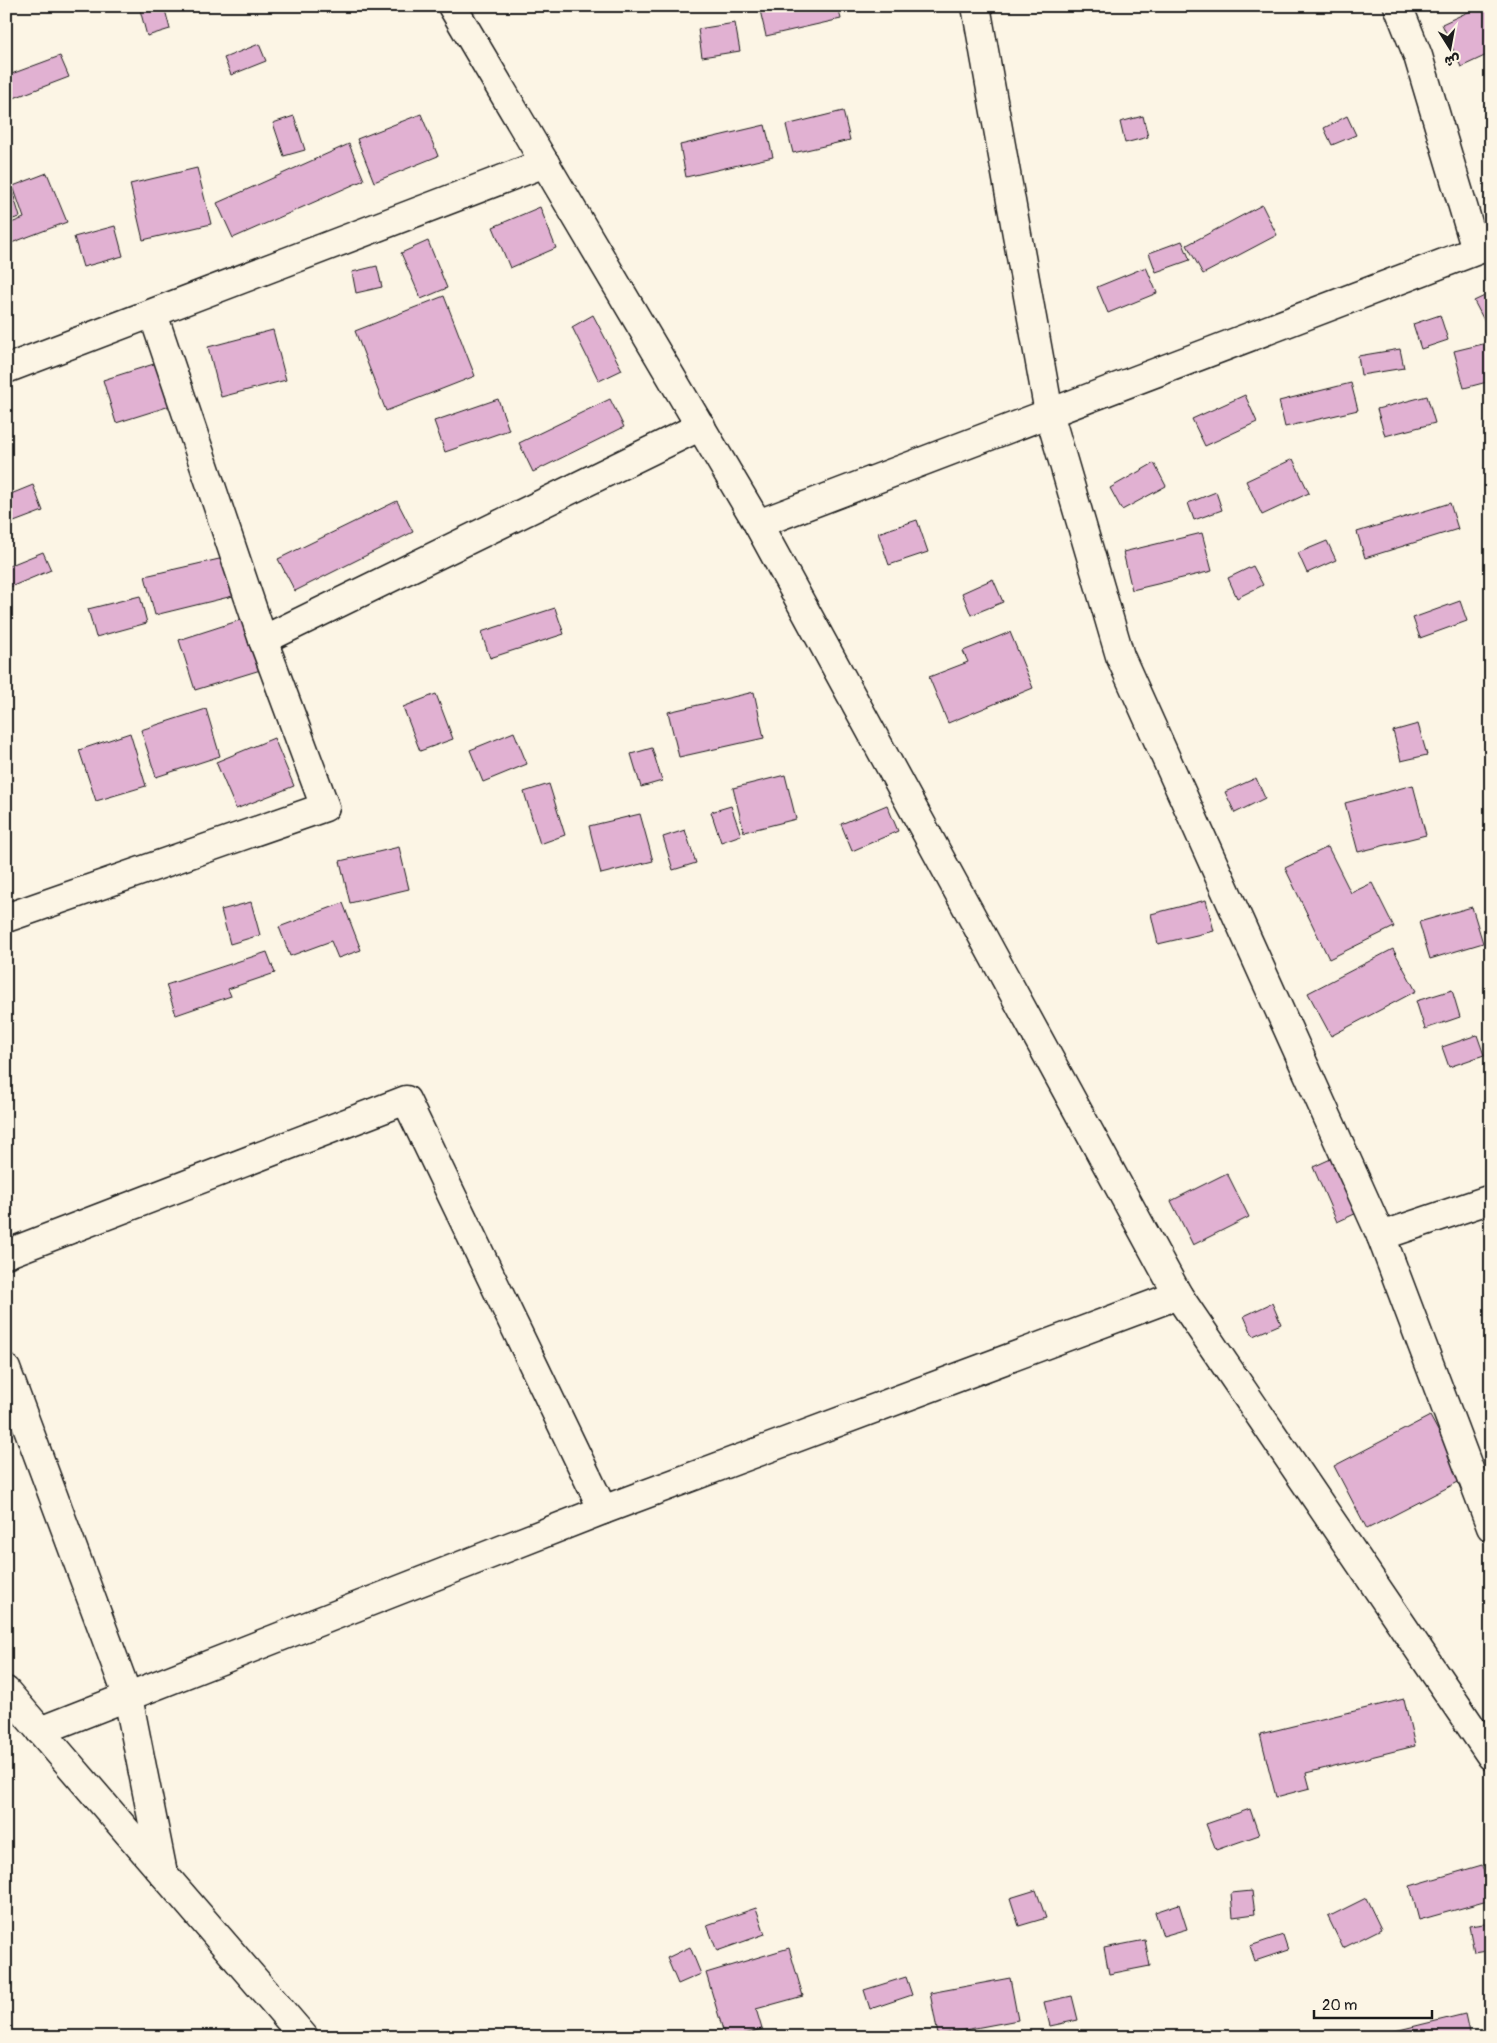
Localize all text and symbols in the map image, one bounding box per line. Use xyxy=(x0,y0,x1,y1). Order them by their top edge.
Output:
north arrow xyxy=(1424,22,1474,72)
text: ش xyxy=(1443,50,1462,70)
scale bar xyxy=(1314,1988,1432,2020)
text: 20 m xyxy=(1322,1996,1357,2015)

